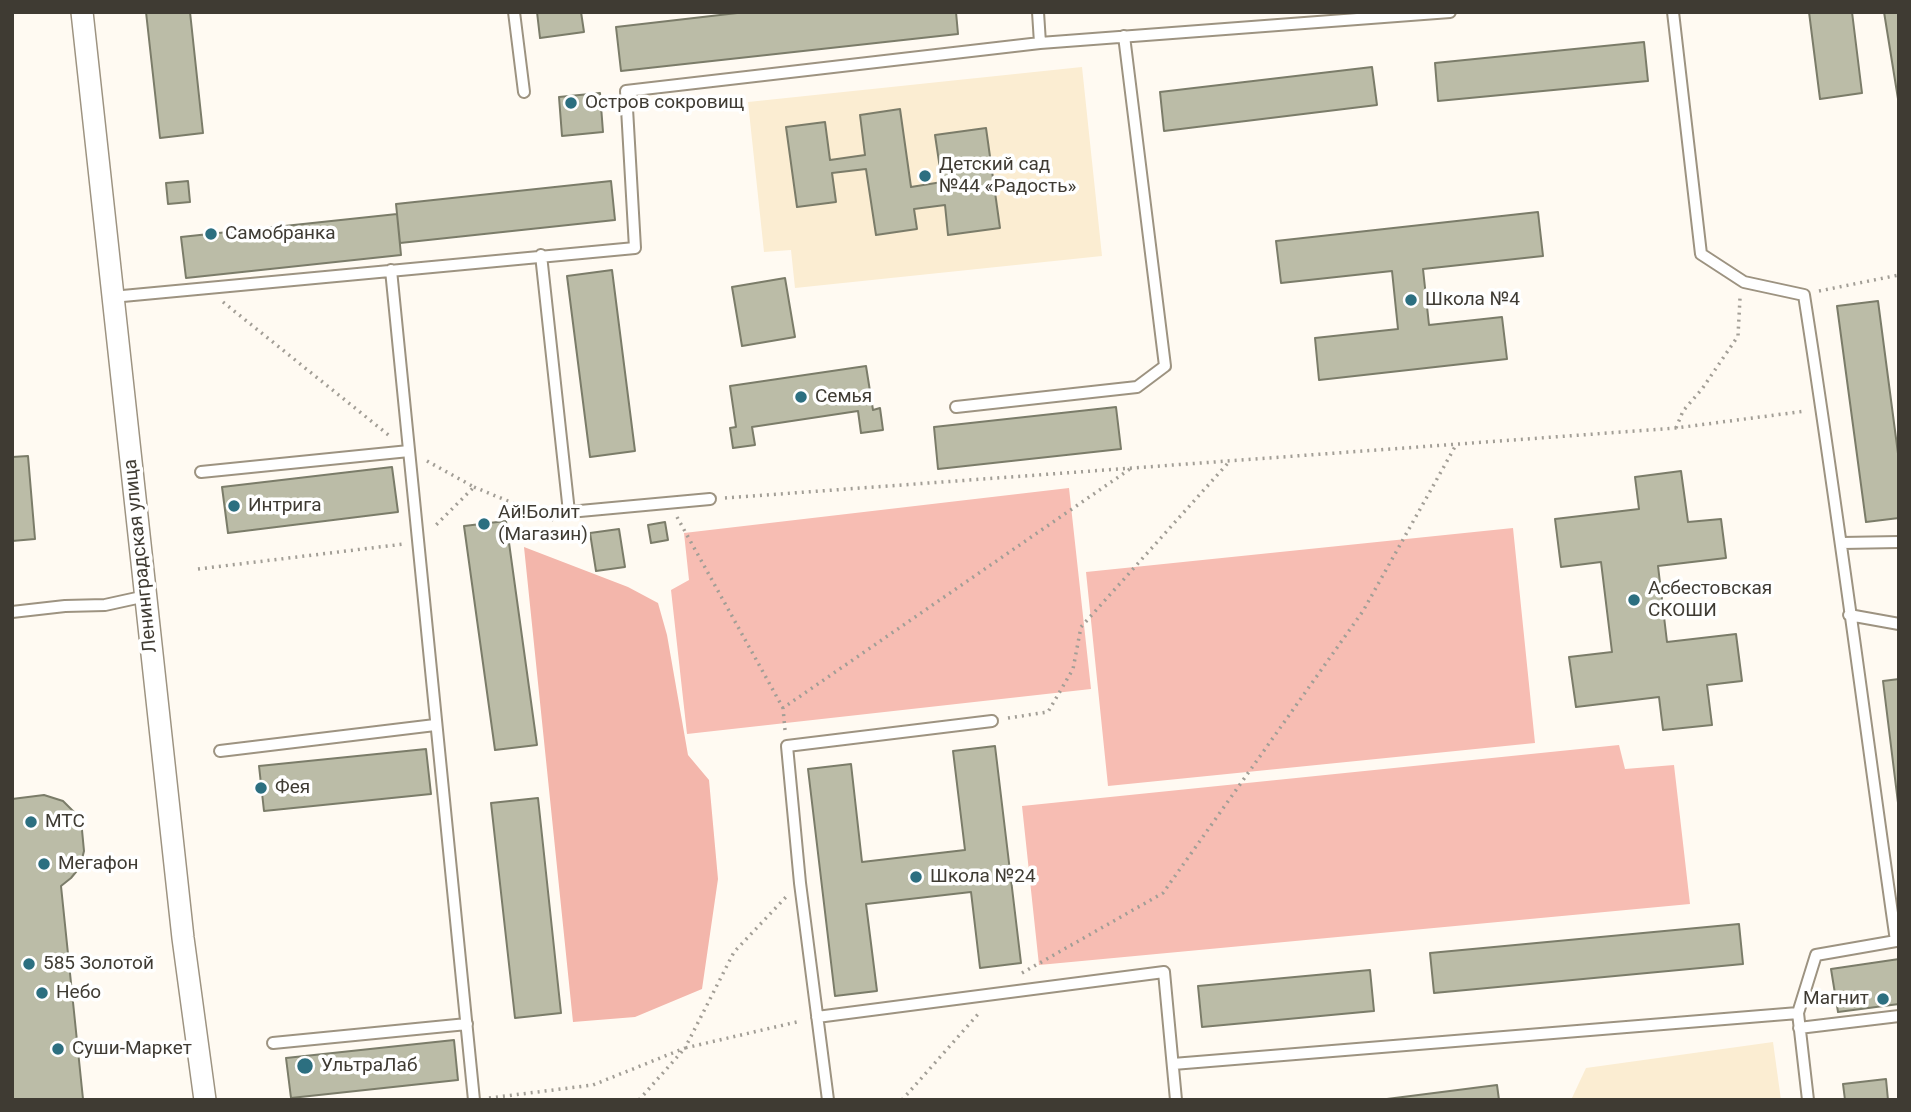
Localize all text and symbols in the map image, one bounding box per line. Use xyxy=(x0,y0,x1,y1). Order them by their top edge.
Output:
place label: Остров сокровищ xyxy=(585,92,744,114)
marker: Остров сокровищ xyxy=(563,95,579,111)
place label: Детский сад №44 «Радость» xyxy=(939,154,1076,198)
marker: Детский сад №44 «Радость» xyxy=(917,168,933,184)
place label: Самобранка xyxy=(225,223,336,245)
marker: Самобранка xyxy=(203,226,219,242)
place label: Школа №4 xyxy=(1425,289,1520,311)
marker: Школа №4 xyxy=(1403,292,1419,308)
place label: Семья xyxy=(815,386,872,408)
marker: Семья xyxy=(793,389,809,405)
street label: Ленинградская улица xyxy=(119,458,163,654)
place label: Интрига xyxy=(248,495,322,517)
marker: Интрига xyxy=(226,498,242,514)
place label: Ай!Болит (Магазин) xyxy=(498,502,588,546)
marker: Ай!Болит (Магазин) xyxy=(476,516,492,532)
place label: Асбестовская СКОШИ xyxy=(1648,578,1772,622)
marker: Асбестовская СКОШИ xyxy=(1626,592,1642,608)
place label: Фея xyxy=(275,777,310,799)
marker: Фея xyxy=(253,780,269,796)
place label: МТС xyxy=(45,811,85,833)
marker: МТС xyxy=(23,814,39,830)
place label: Мегафон xyxy=(58,853,139,875)
marker: Мегафон xyxy=(36,856,52,872)
place label: Школа №24 xyxy=(930,866,1036,888)
marker: Школа №24 xyxy=(908,869,924,885)
place label: 585 Золотой xyxy=(43,953,154,975)
marker: 585 Золотой xyxy=(21,956,37,972)
place label: Небо xyxy=(56,982,101,1004)
marker: Небо xyxy=(34,985,50,1001)
place label: Магнит xyxy=(1803,988,1869,1010)
marker: Магнит xyxy=(1875,991,1891,1007)
place label: Суши-Маркет xyxy=(72,1038,192,1060)
marker: Суши-Маркет xyxy=(50,1041,66,1057)
place label: УльтраЛаб xyxy=(321,1055,417,1077)
marker: УльтраЛаб xyxy=(295,1056,315,1076)

